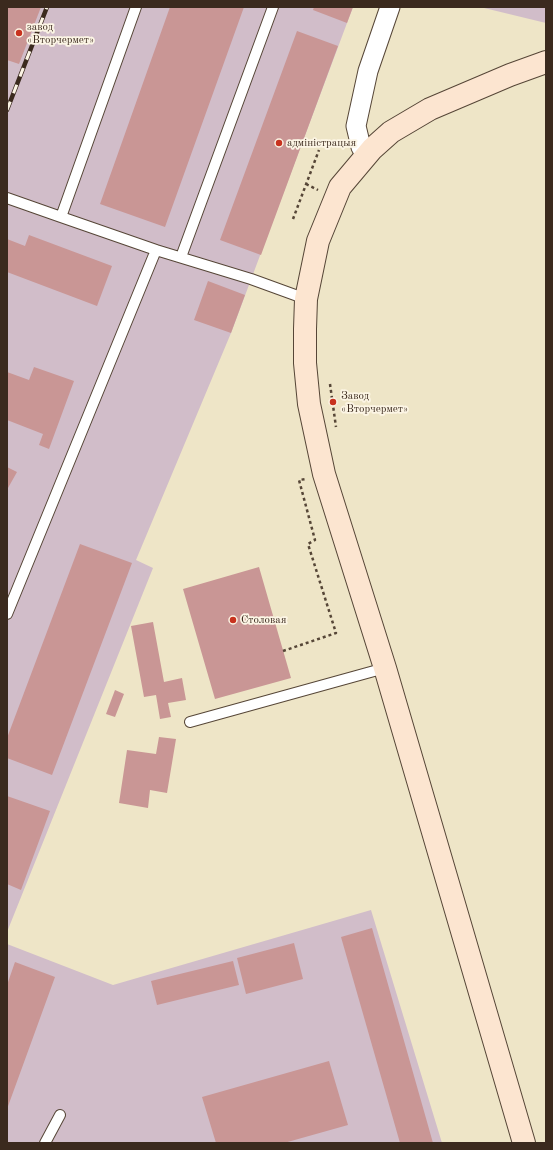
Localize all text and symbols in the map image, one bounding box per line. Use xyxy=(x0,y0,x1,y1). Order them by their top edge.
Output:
place label: завод «Вторчермет» xyxy=(27,20,94,46)
marker: завод «Вторчермет» xyxy=(14,28,24,38)
place label: адміністрацыя xyxy=(287,136,356,150)
marker: адміністрацыя xyxy=(274,138,284,148)
place label: Завод «Вторчермет» xyxy=(341,389,408,415)
marker: Завод «Вторчермет» xyxy=(328,397,338,407)
place label: Столовая xyxy=(241,613,286,627)
marker: Столовая xyxy=(228,615,238,625)

